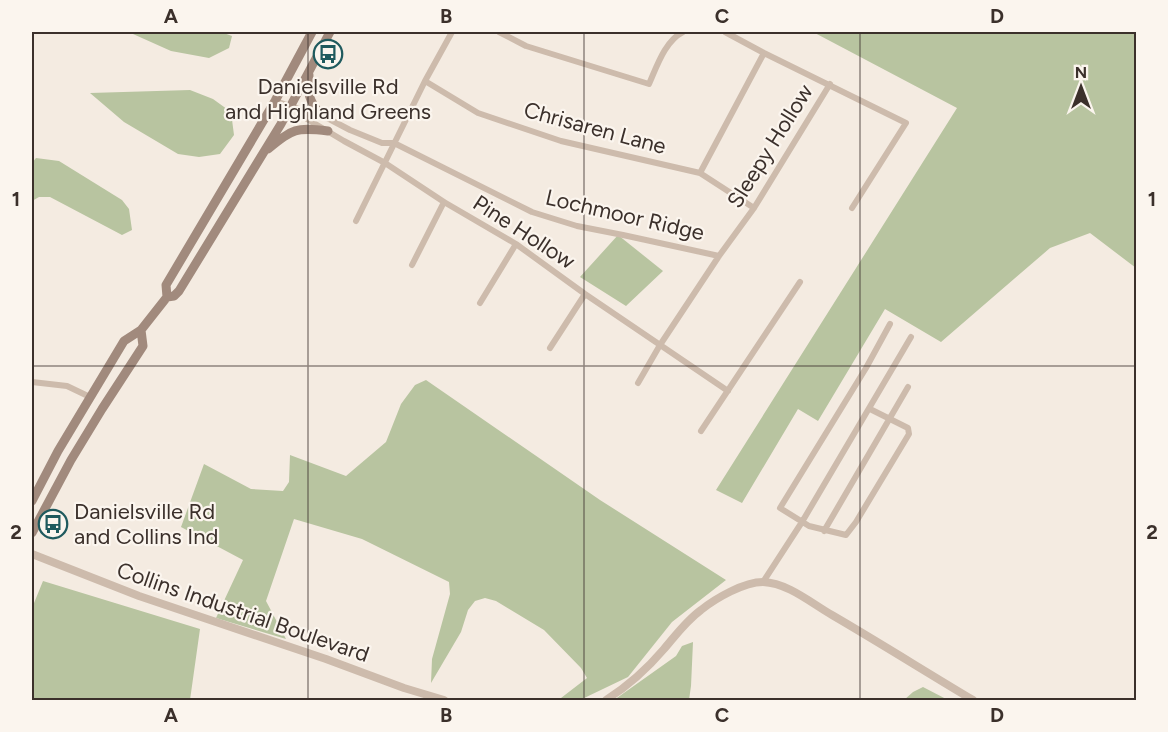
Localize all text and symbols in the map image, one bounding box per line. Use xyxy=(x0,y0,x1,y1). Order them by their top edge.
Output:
text: A xyxy=(164,4,179,28)
text: B xyxy=(440,4,452,28)
text: C xyxy=(715,4,729,28)
text: D xyxy=(990,4,1004,28)
bus stop icon: Danielsville Rd and Highland Greens xyxy=(312,38,344,70)
north arrow xyxy=(1051,57,1111,117)
text: N xyxy=(1075,63,1087,82)
place label: Danielsville Rd and Highland Greens xyxy=(225,73,431,125)
street label: Sleepy Hollow xyxy=(721,79,819,213)
street label: Chrisaren Lane xyxy=(521,96,669,160)
street label: Lochmoor Ridge xyxy=(543,184,707,246)
text: 1 xyxy=(12,187,20,211)
text: 1 xyxy=(1148,187,1156,211)
street label: Pine Hollow xyxy=(468,189,581,275)
place label: Danielsville Rd and Collins Ind xyxy=(74,498,218,550)
bus stop icon: Danielsville Rd and Collins Ind xyxy=(37,508,69,540)
text: 2 xyxy=(10,520,22,544)
text: 2 xyxy=(1146,520,1158,544)
street label: Collins Industrial Boulevard xyxy=(113,556,373,668)
text: A xyxy=(164,703,179,727)
text: B xyxy=(440,703,452,727)
text: C xyxy=(715,703,729,727)
text: D xyxy=(990,703,1004,727)

